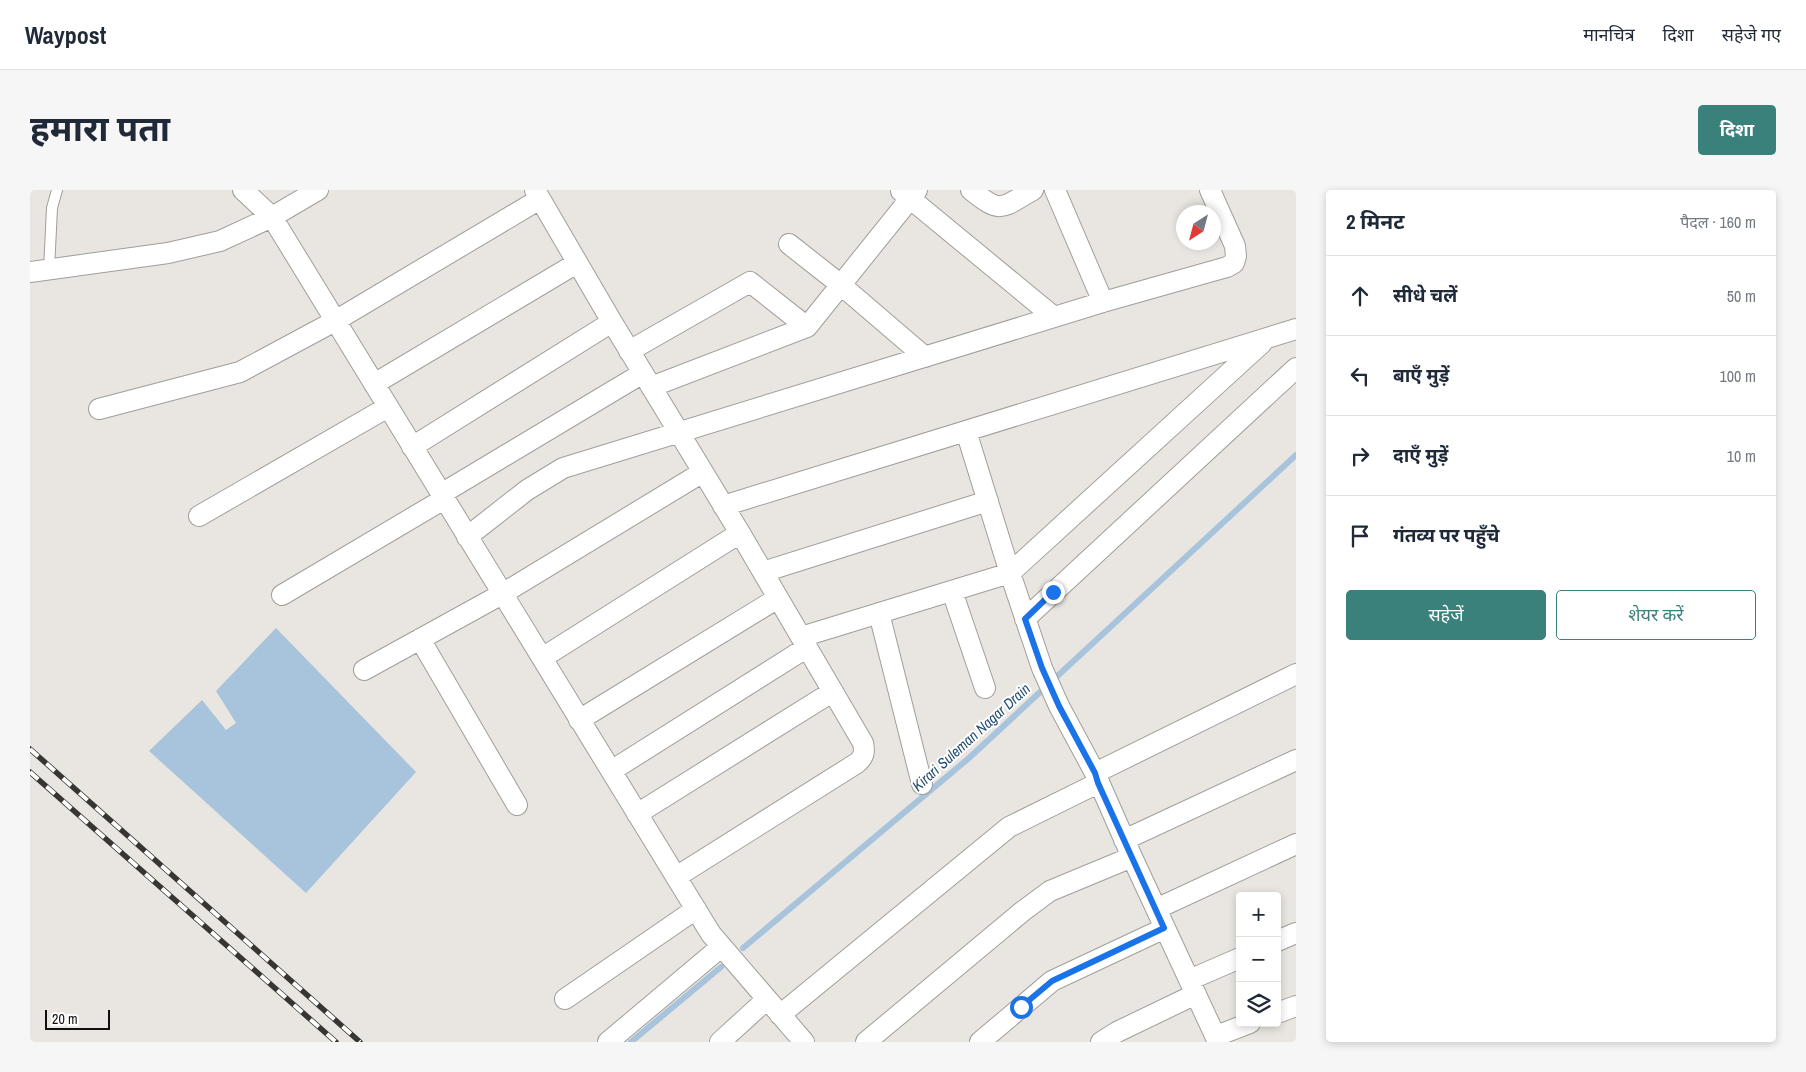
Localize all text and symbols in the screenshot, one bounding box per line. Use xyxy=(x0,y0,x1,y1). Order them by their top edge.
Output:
text: Waypost xyxy=(25,19,106,51)
text: मानचित्र xyxy=(1583,22,1635,47)
text: दिशा xyxy=(1663,22,1694,47)
text: सहेजे गए xyxy=(1722,22,1781,47)
text: हमारा पता xyxy=(30,105,170,152)
button: दिशा xyxy=(1698,105,1776,155)
north arrow xyxy=(1176,205,1221,250)
text: 2 मिनट xyxy=(1346,207,1404,236)
text: पैदल · 160 m xyxy=(1680,211,1756,233)
icon: ahead xyxy=(1346,282,1374,310)
text: सीधे चलें xyxy=(1393,282,1457,308)
text: 50 m xyxy=(1727,285,1756,307)
icon: left xyxy=(1346,362,1374,390)
text: बाएँ मुड़ें xyxy=(1393,362,1449,388)
text: 100 m xyxy=(1720,365,1756,387)
icon: right xyxy=(1346,442,1374,470)
text: दाएँ मुड़ें xyxy=(1393,442,1448,468)
text: 10 m xyxy=(1727,445,1756,467)
icon: arrive xyxy=(1346,522,1374,550)
text: गंतव्य पर पहुँचे xyxy=(1393,522,1499,548)
route end xyxy=(1042,581,1065,604)
button: सहेजें xyxy=(1346,590,1546,640)
button: शेयर करें xyxy=(1556,590,1756,640)
water label: Kirari Suleman Nagar Drain xyxy=(907,678,1035,796)
map controls xyxy=(1236,892,1281,1027)
button: + xyxy=(1236,892,1281,937)
button: − xyxy=(1236,937,1281,982)
button: layers xyxy=(1236,982,1281,1027)
route start xyxy=(1010,996,1033,1019)
scale bar xyxy=(45,1007,110,1030)
text: 20 m xyxy=(52,1010,78,1028)

